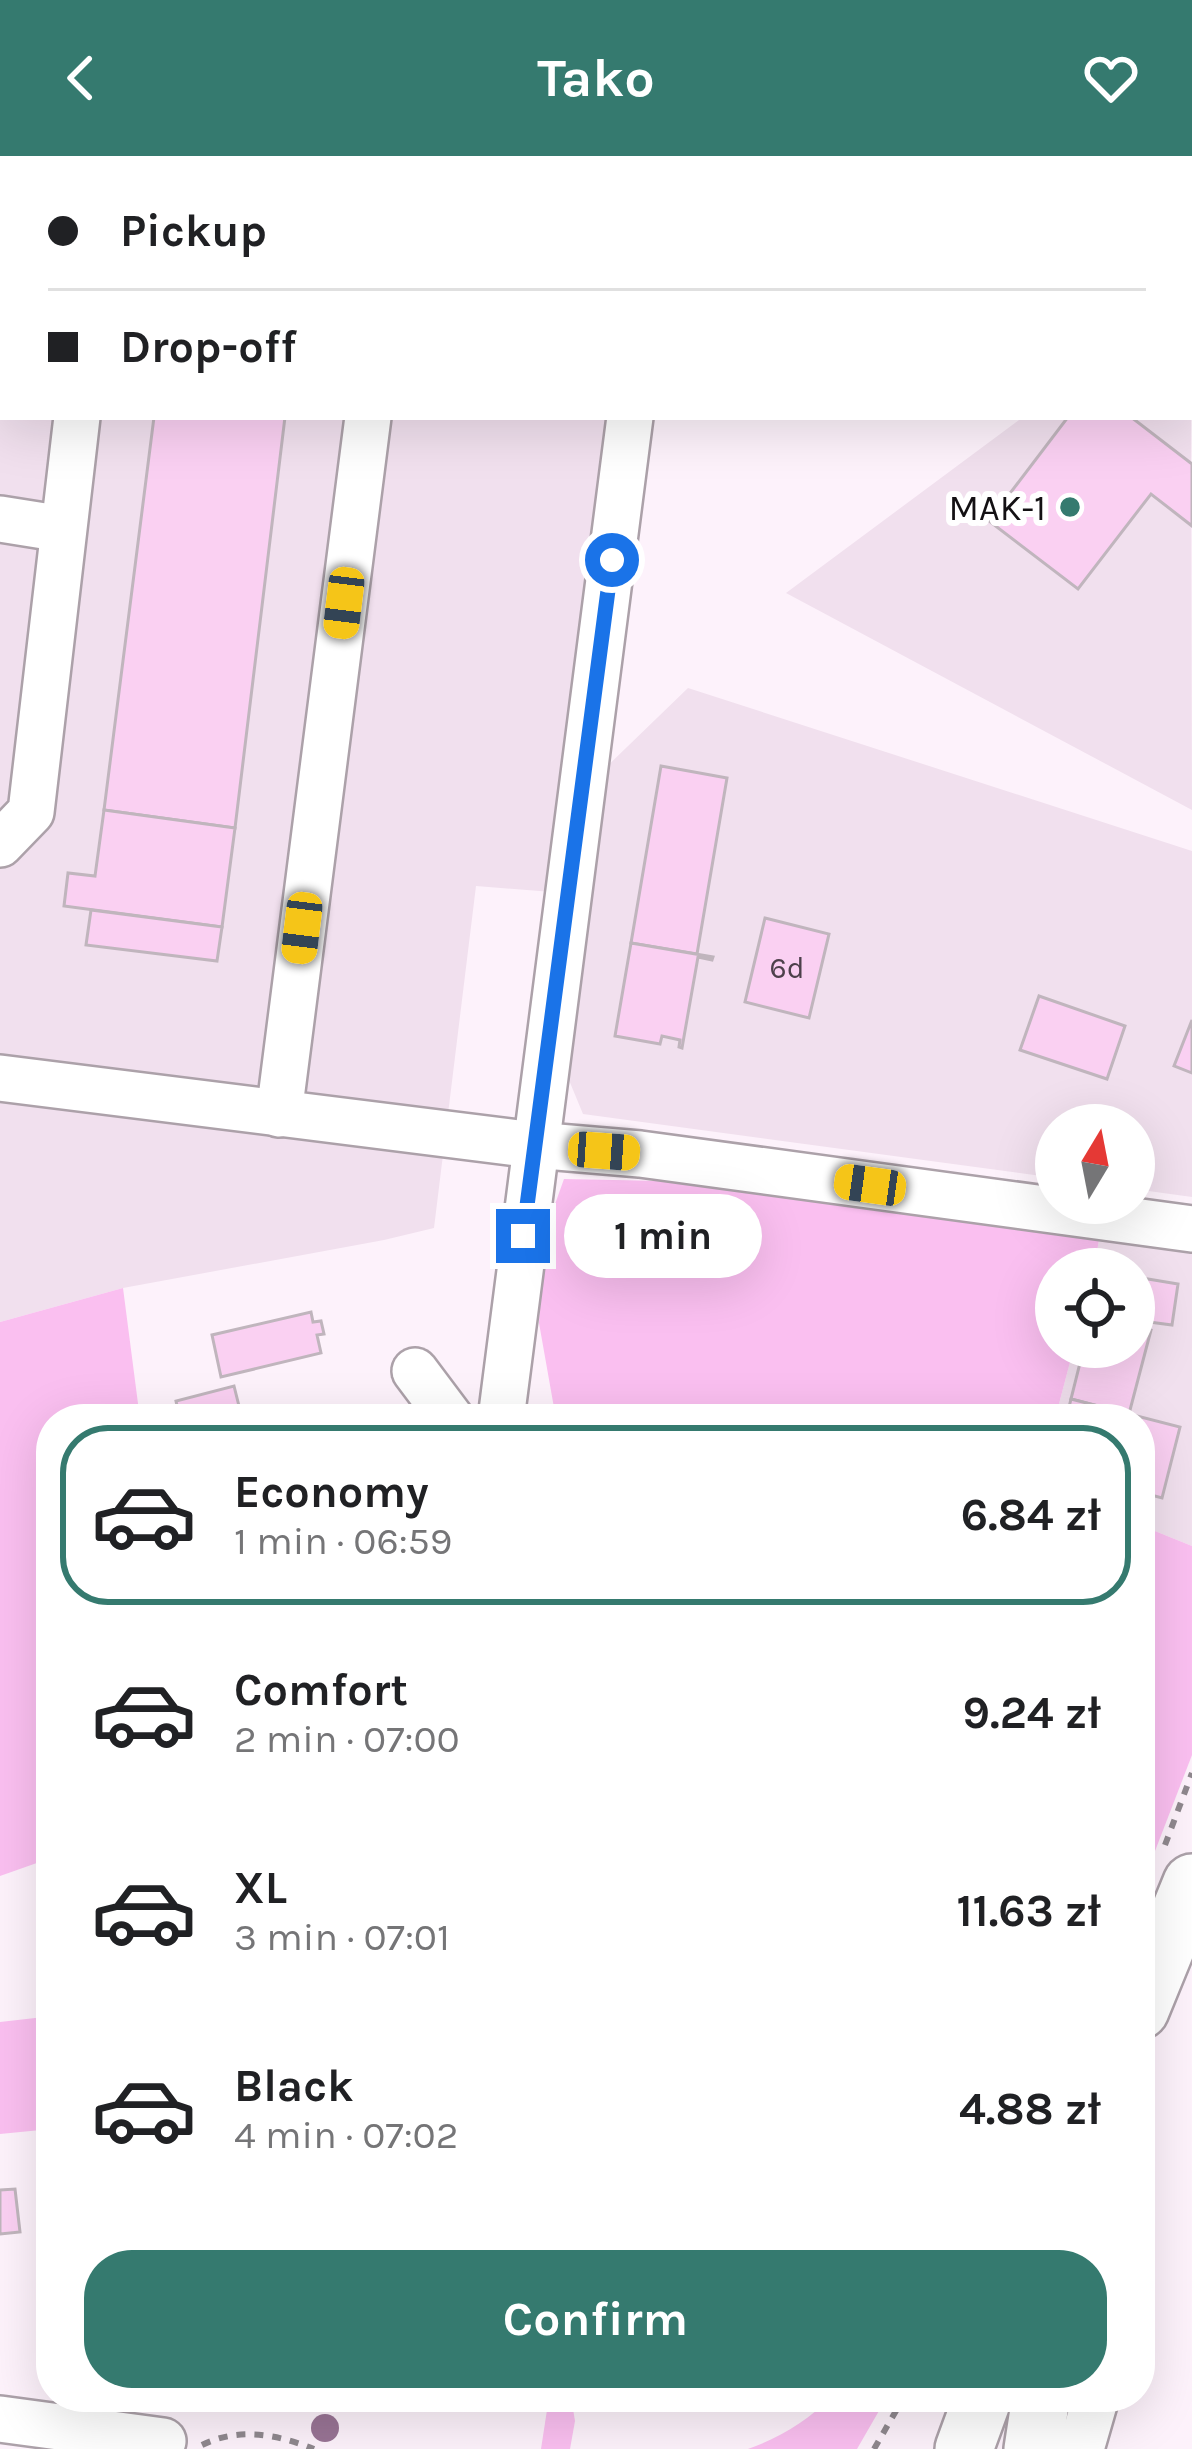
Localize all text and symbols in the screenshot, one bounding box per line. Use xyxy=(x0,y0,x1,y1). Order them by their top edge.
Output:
icon: back xyxy=(48,45,114,111)
icon: heart xyxy=(1078,45,1144,111)
text: Tako xyxy=(537,46,655,110)
text: Pickup xyxy=(120,205,267,257)
text: Drop-off xyxy=(120,321,297,373)
place label: MAK-1 xyxy=(949,487,1046,529)
marker: MAK-1 xyxy=(1057,494,1083,520)
route start xyxy=(585,533,639,587)
car xyxy=(322,565,366,641)
car xyxy=(280,890,324,966)
house number: 6d xyxy=(770,950,804,986)
north arrow xyxy=(1035,1104,1155,1224)
map controls xyxy=(1035,1104,1155,1368)
car xyxy=(567,1131,641,1171)
car xyxy=(832,1162,908,1208)
callout: 1 min xyxy=(565,1194,763,1278)
route end xyxy=(496,1209,550,1263)
text: 1 min xyxy=(614,1213,712,1259)
button: locate xyxy=(1035,1248,1155,1368)
icon: car xyxy=(90,1461,198,1569)
text: Economy xyxy=(234,1466,429,1518)
text: 6.84 zł xyxy=(961,1489,1101,1541)
text: 1 min · 06:59 xyxy=(234,1518,452,1564)
icon: car xyxy=(90,1659,198,1767)
text: Comfort xyxy=(234,1664,408,1716)
text: 9.24 zł xyxy=(963,1687,1101,1739)
text: 2 min · 07:00 xyxy=(234,1716,460,1762)
icon: car xyxy=(90,1857,198,1965)
text: XL xyxy=(234,1862,287,1914)
text: 11.63 zł xyxy=(957,1885,1101,1937)
text: 3 min · 07:01 xyxy=(234,1914,450,1960)
icon: car xyxy=(90,2055,198,2163)
text: Black xyxy=(234,2060,354,2112)
text: 4.88 zł xyxy=(959,2083,1101,2135)
text: 4 min · 07:02 xyxy=(234,2112,458,2158)
button: Confirm xyxy=(84,2250,1107,2388)

